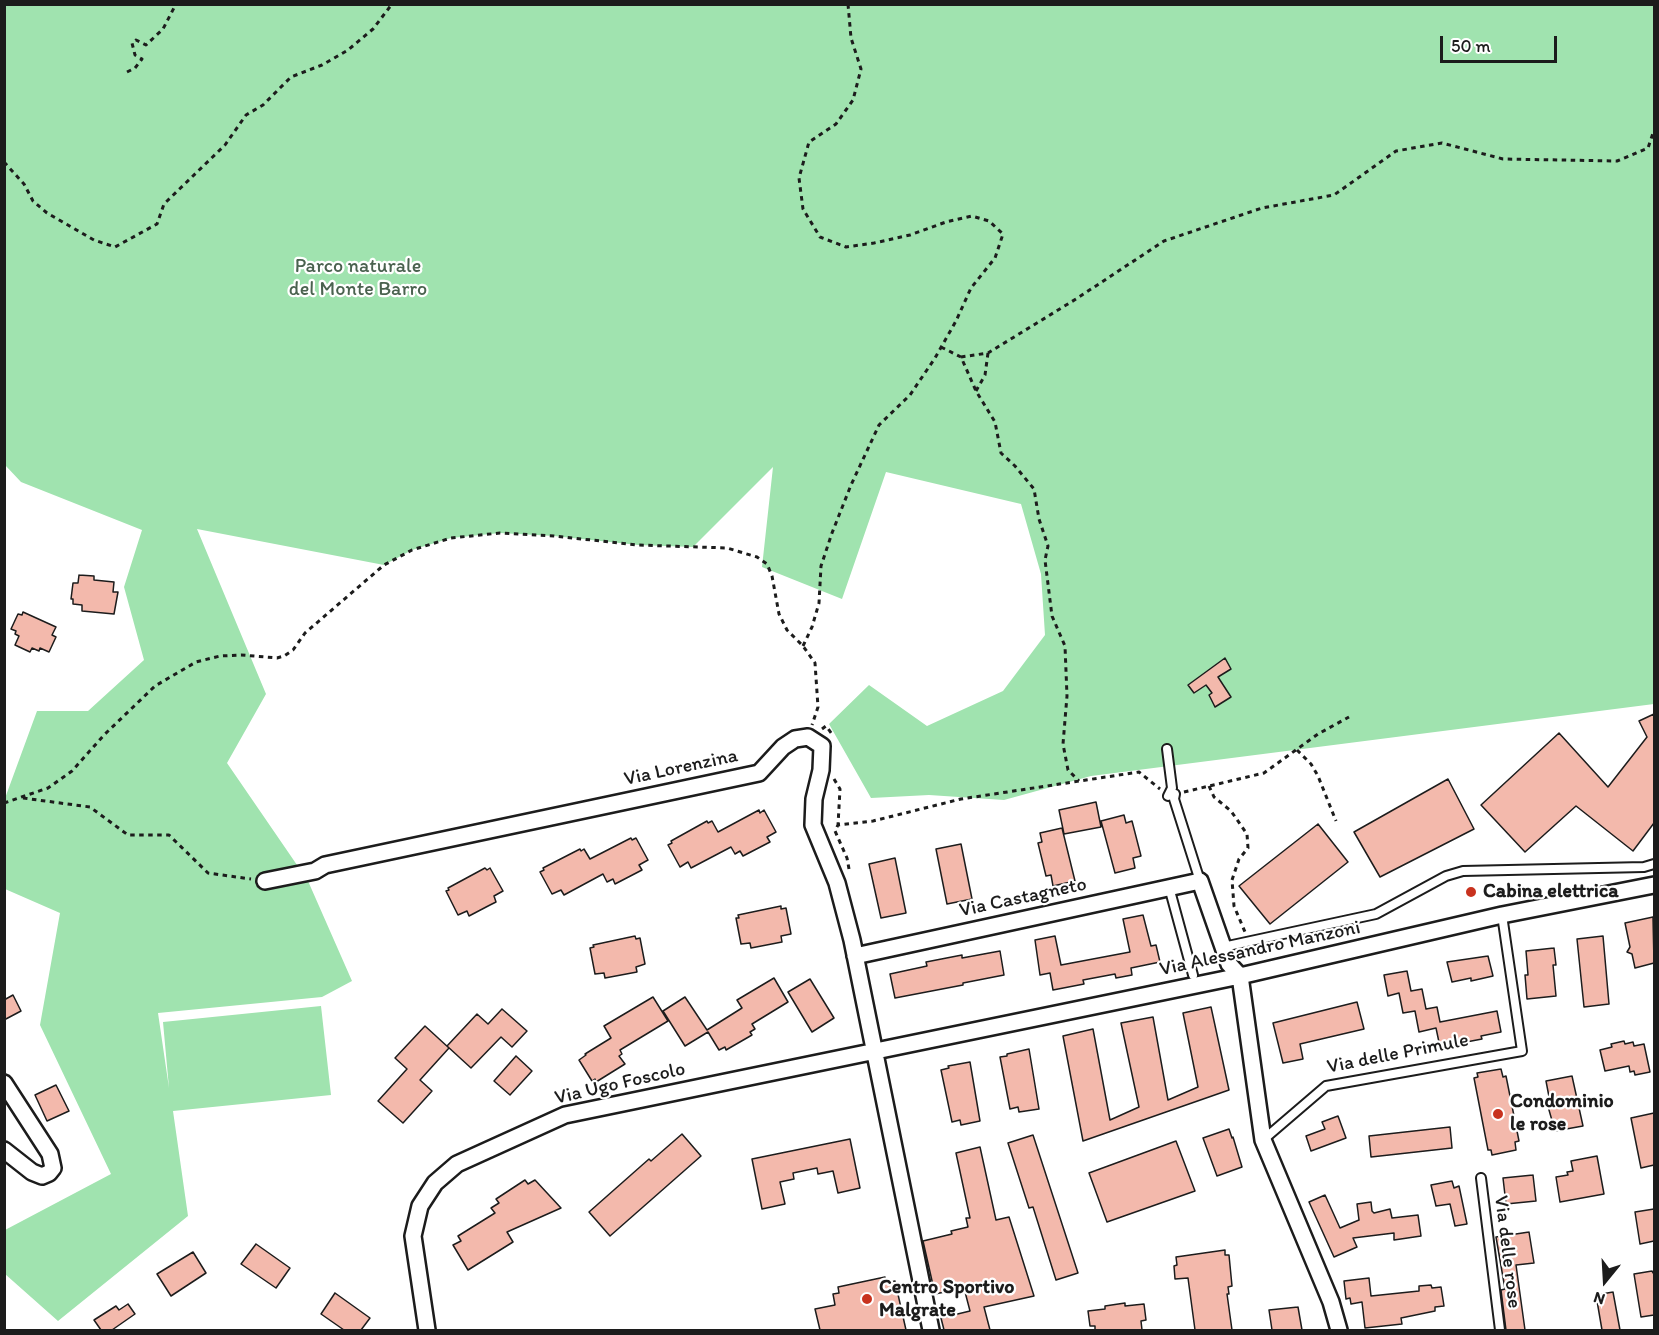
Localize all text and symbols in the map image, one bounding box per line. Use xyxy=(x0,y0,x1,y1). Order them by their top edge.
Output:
scale bar xyxy=(1443,24,1560,62)
text: 50 m xyxy=(1451,35,1491,57)
park label: Parco naturale del Monte Barro xyxy=(289,255,427,302)
street label: Via Lorenzina xyxy=(622,744,740,792)
street label: Via Castagneto xyxy=(957,873,1089,923)
place label: Cabina elettrica xyxy=(1483,880,1619,904)
marker: Cabina elettrica xyxy=(1464,885,1478,899)
street label: Via Alessandro Manzoni xyxy=(1157,916,1363,982)
street label: Via delle Primule xyxy=(1325,1028,1471,1080)
street label: Via Ugo Foscolo xyxy=(552,1057,688,1111)
place label: Condominio le rose xyxy=(1510,1090,1614,1137)
marker: Condominio le rose xyxy=(1491,1107,1505,1121)
street label: Via delle rose xyxy=(1488,1194,1526,1310)
north arrow xyxy=(1575,1251,1635,1311)
place label: Centro Sportivo Malgrate xyxy=(879,1276,1014,1323)
text: N xyxy=(1591,1288,1607,1309)
marker: Centro Sportivo Malgrate xyxy=(860,1292,874,1306)

